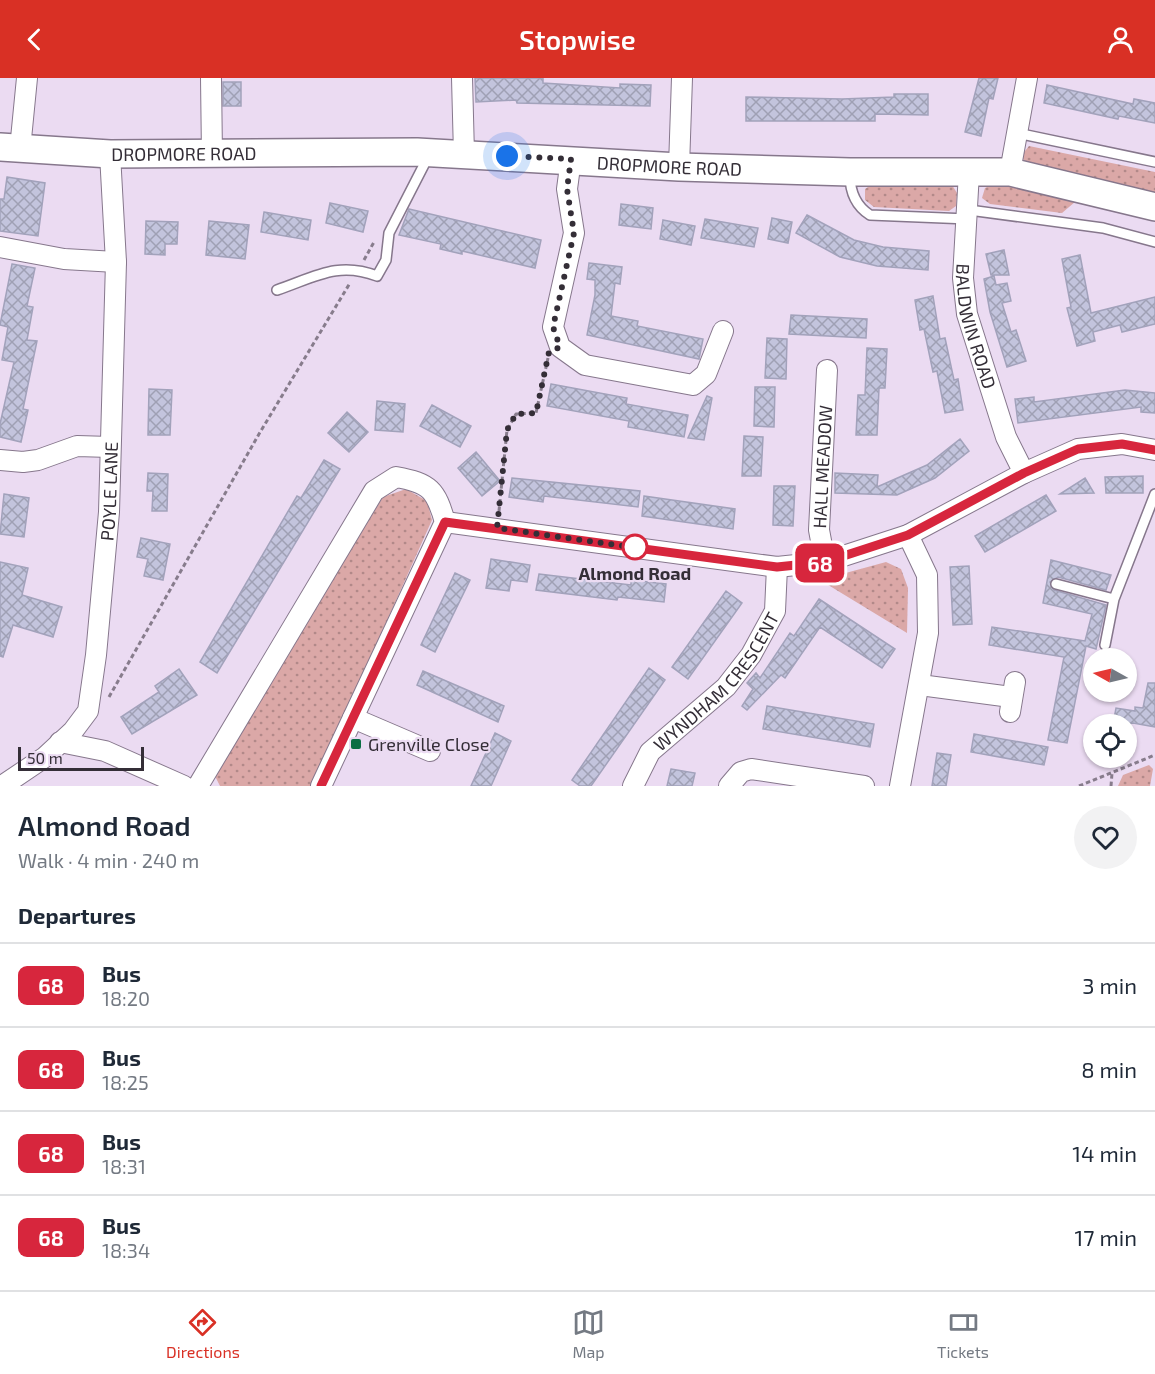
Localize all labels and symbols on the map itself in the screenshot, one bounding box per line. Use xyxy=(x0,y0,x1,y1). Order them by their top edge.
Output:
your location xyxy=(492,141,522,171)
street label: DROPMORE ROAD xyxy=(111,142,256,165)
street label: DROPMORE ROAD xyxy=(596,151,742,180)
street label: BALDWIN ROAD xyxy=(952,263,1001,391)
street label: HALL MEADOW xyxy=(808,404,836,529)
street label: POYLE LANE xyxy=(95,441,122,542)
marker: Almond Road xyxy=(622,534,648,560)
line badge: 68 xyxy=(793,544,847,582)
place label: Almond Road xyxy=(579,562,691,584)
street label: WYNDHAM CRESCENT xyxy=(649,608,784,755)
north arrow xyxy=(1083,648,1137,702)
place label: Grenville Close xyxy=(368,733,489,755)
marker: Grenville Close xyxy=(349,737,363,751)
scale bar xyxy=(18,744,144,772)

